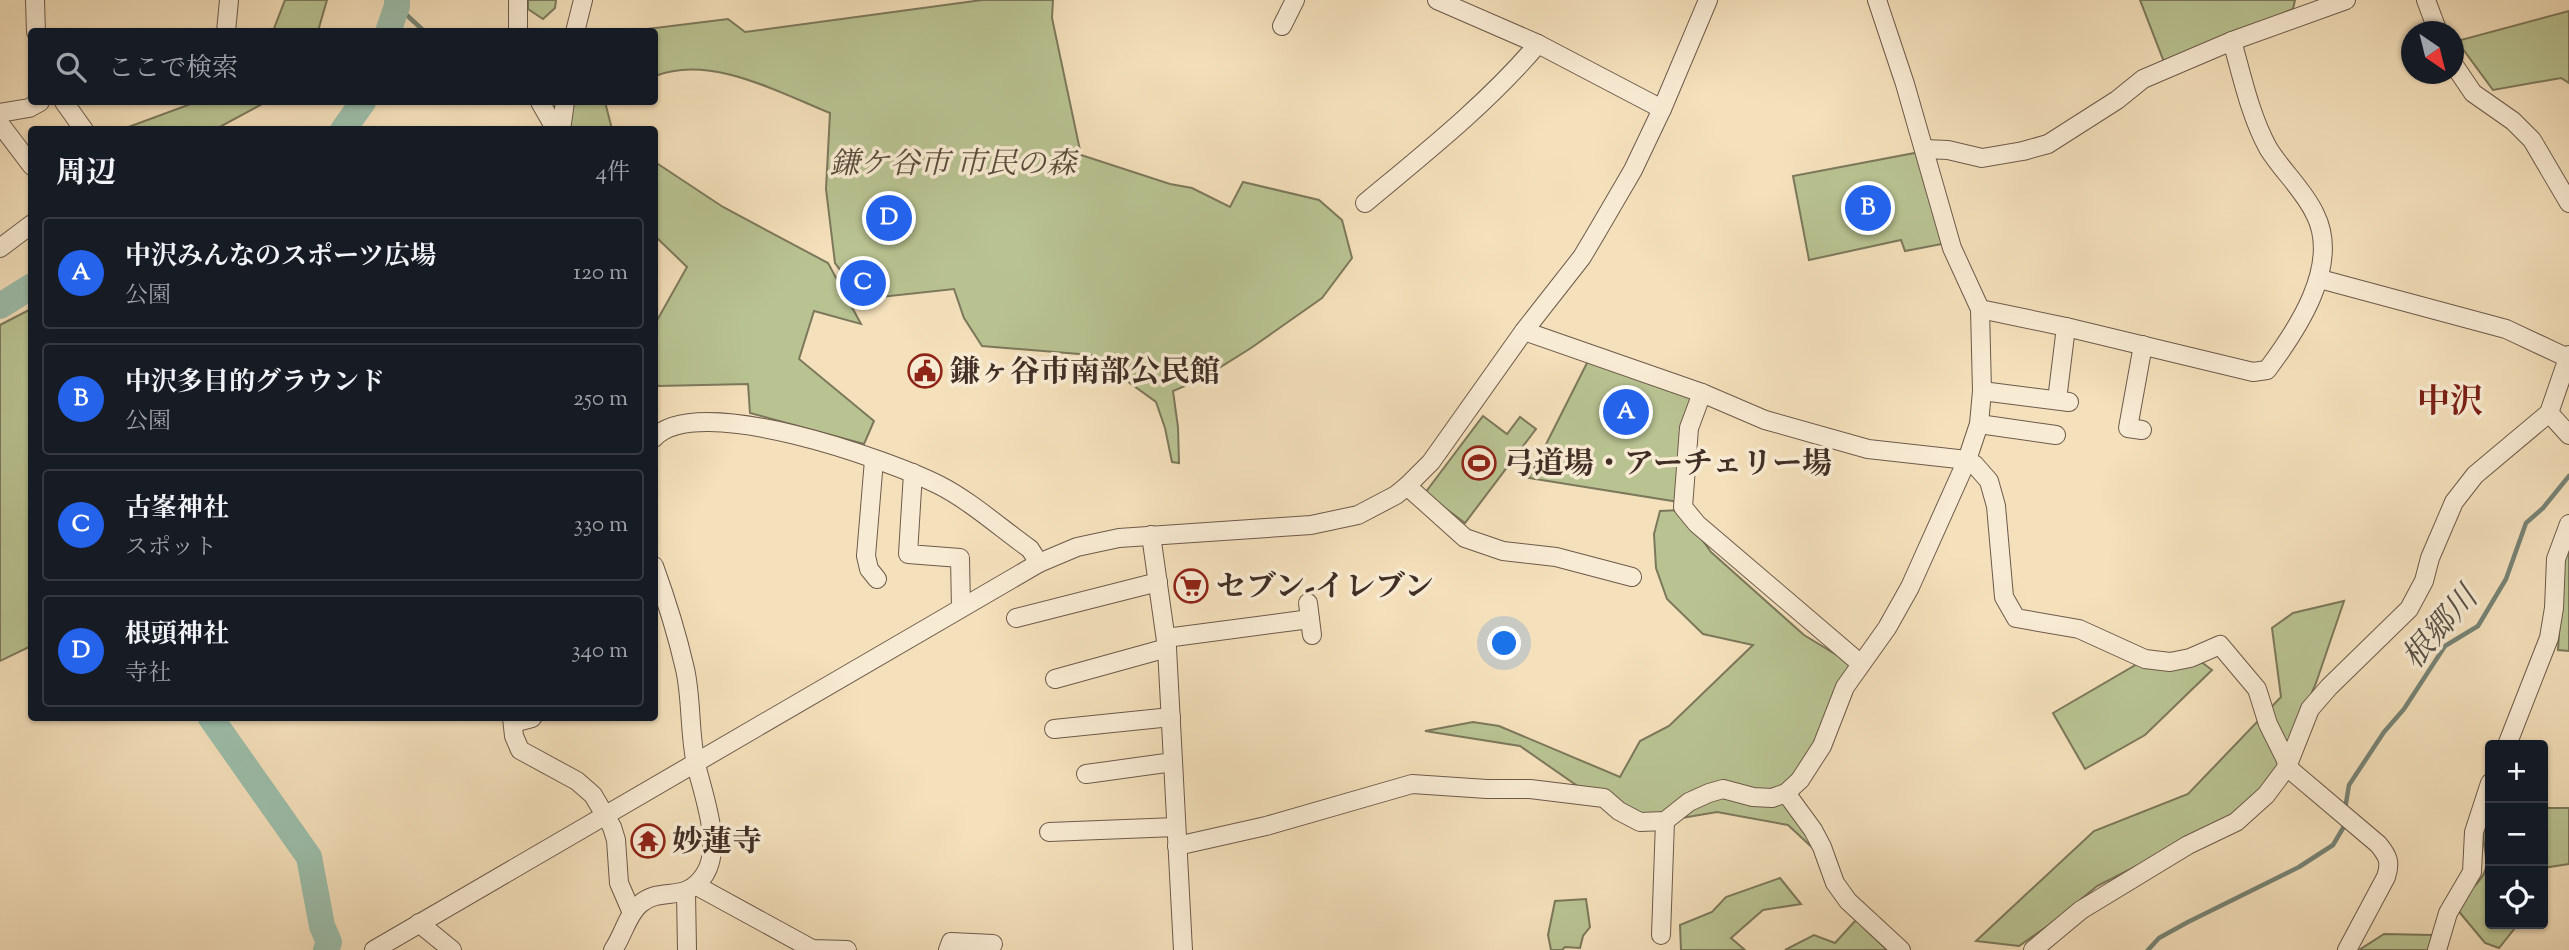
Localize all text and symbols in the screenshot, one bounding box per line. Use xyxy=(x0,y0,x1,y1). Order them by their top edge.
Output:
north arrow xyxy=(2401,21,2464,84)
search box xyxy=(28,28,658,105)
icon: search xyxy=(52,48,90,86)
text: ここで検索 xyxy=(108,51,238,88)
park label: 鎌ケ谷市 市民の森 xyxy=(830,144,1079,187)
text: 周辺 xyxy=(56,153,116,196)
text: 4件 xyxy=(595,157,630,190)
pin: B xyxy=(1845,182,1891,234)
pin: D xyxy=(866,192,912,244)
text: 中沢みんなのスポーツ広場 xyxy=(125,239,436,276)
text: A xyxy=(72,257,90,290)
text: 120 m xyxy=(573,257,628,290)
pin: C xyxy=(840,257,886,309)
text: 公園 xyxy=(125,280,171,313)
public building icon: 鎌ヶ谷市南部公民館 xyxy=(906,352,944,390)
place label: 鎌ヶ谷市南部公民館 xyxy=(950,352,1220,395)
text: 中沢多目的グラウンド xyxy=(125,365,385,402)
district label: 中沢 xyxy=(2417,380,2483,428)
text: B xyxy=(74,383,88,416)
text: 250 m xyxy=(573,383,628,416)
pin: A xyxy=(1603,386,1649,438)
text: 公園 xyxy=(125,406,171,439)
sports icon: 弓道場・アーチェリー場 xyxy=(1460,444,1498,482)
place label: 弓道場・アーチェリー場 xyxy=(1504,444,1832,487)
text: 古峯神社 xyxy=(125,491,229,528)
text: C xyxy=(72,509,90,542)
text: 330 m xyxy=(574,509,628,542)
text: スポット xyxy=(125,532,217,565)
supermarket icon: セブン-イレブン xyxy=(1172,567,1210,605)
place label: セブン-イレブン xyxy=(1216,567,1434,610)
water label: 根郷川 xyxy=(2392,575,2492,680)
text: 根頭神社 xyxy=(125,617,229,654)
your location xyxy=(1487,626,1521,660)
text: D xyxy=(72,635,90,668)
text: 340 m xyxy=(571,635,628,668)
text: 寺社 xyxy=(125,658,171,691)
map controls xyxy=(2485,740,2548,929)
button: + xyxy=(2485,740,2548,803)
button: − xyxy=(2485,803,2548,866)
temple icon: 妙蓮寺 xyxy=(629,822,667,860)
place label: 妙蓮寺 xyxy=(672,822,762,865)
button: locate xyxy=(2485,866,2548,929)

